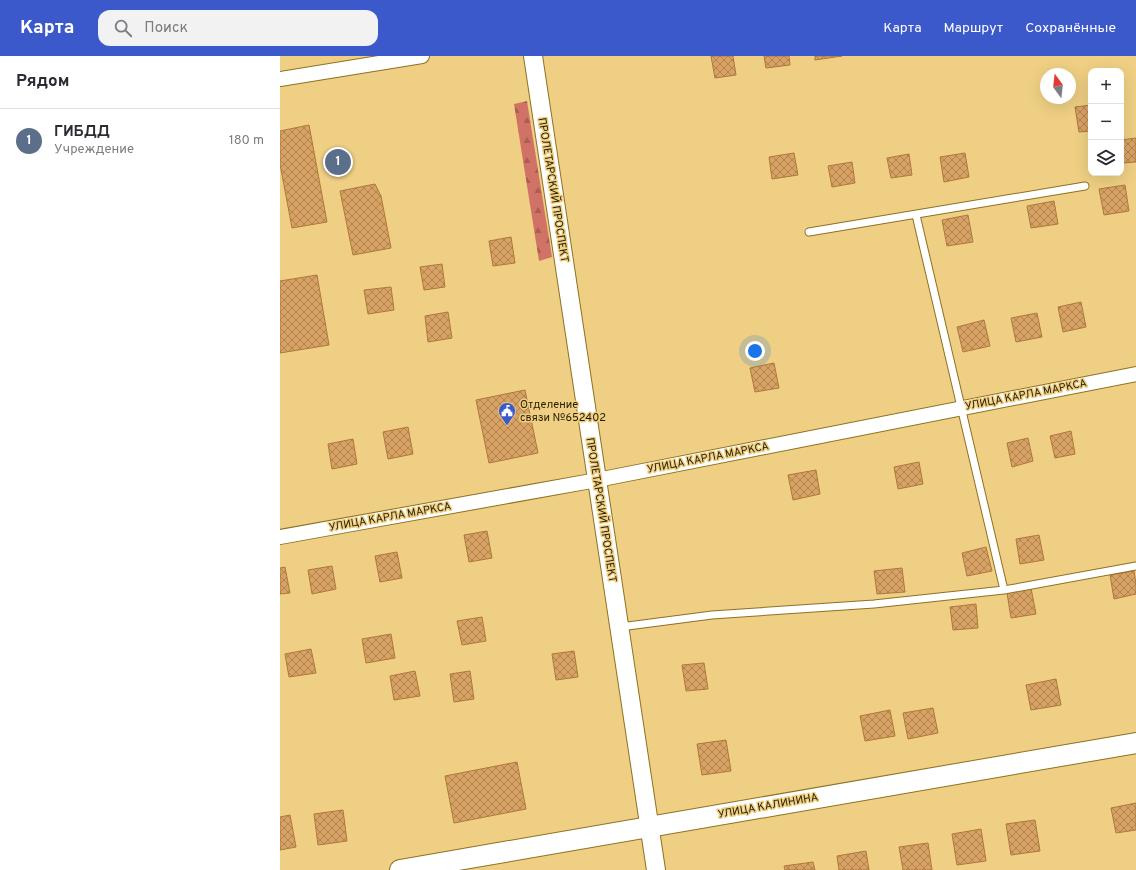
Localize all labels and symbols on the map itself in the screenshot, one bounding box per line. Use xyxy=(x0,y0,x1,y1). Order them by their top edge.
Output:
north arrow xyxy=(1040,68,1076,104)
street label: ПРОЛЕТАРСКИЙ ПРОСПЕКТ xyxy=(535,116,572,263)
pin: 1 xyxy=(325,147,351,177)
your location xyxy=(745,341,765,361)
street label: УЛИЦА КАРЛА МАРКСА xyxy=(964,376,1088,414)
place label: Отделение связи №652402 xyxy=(520,398,606,425)
public building icon: Отделение связи №652402 xyxy=(497,401,517,426)
street label: ПРОЛЕТАРСКИЙ ПРОСПЕКТ xyxy=(583,436,620,583)
street label: УЛИЦА КАРЛА МАРКСА xyxy=(646,439,770,477)
street label: УЛИЦА КАРЛА МАРКСА xyxy=(328,499,452,535)
street label: УЛИЦА КАЛИНИНА xyxy=(717,790,819,822)

